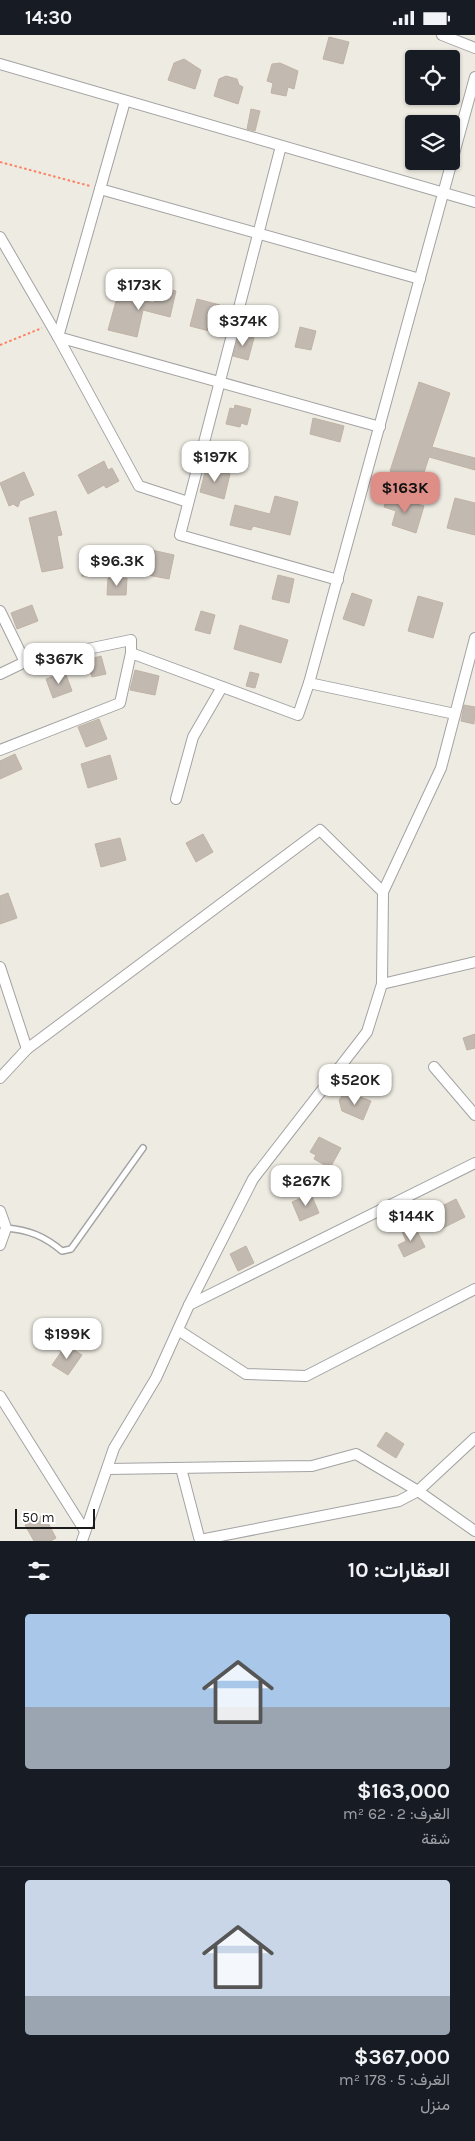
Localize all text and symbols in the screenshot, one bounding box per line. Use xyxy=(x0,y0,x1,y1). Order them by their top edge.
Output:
text: 14:30 xyxy=(25,7,72,29)
map controls xyxy=(405,50,460,170)
button: locate xyxy=(405,50,460,105)
button: layers xyxy=(405,115,460,170)
pin: $173K xyxy=(104,269,174,311)
text: $173K xyxy=(116,275,162,294)
pin: $374K xyxy=(208,305,278,347)
text: $374K xyxy=(219,311,267,330)
pin: $197K xyxy=(180,441,250,483)
text: $197K xyxy=(193,447,237,466)
pin: $163K xyxy=(370,471,440,514)
text: $163K xyxy=(382,478,428,497)
pin: $96.3K xyxy=(76,545,158,587)
text: $96.3K xyxy=(90,551,144,570)
pin: $367K xyxy=(24,643,94,685)
text: $367K xyxy=(34,649,84,668)
pin: $520K xyxy=(320,1063,390,1106)
text: $520K xyxy=(330,1070,380,1089)
pin: $267K xyxy=(271,1165,341,1207)
text: $267K xyxy=(282,1171,330,1190)
pin: $144K xyxy=(376,1199,446,1242)
text: $144K xyxy=(388,1206,434,1225)
pin: $199K xyxy=(32,1317,102,1360)
text: $199K xyxy=(44,1324,90,1343)
scale bar xyxy=(15,1506,95,1529)
text: 50 m xyxy=(22,1509,55,1526)
icon: filters xyxy=(25,1557,53,1585)
text: العقارات: 10 xyxy=(348,1558,450,1582)
icon: home xyxy=(193,1647,283,1737)
text: $163,000 xyxy=(357,1779,450,1803)
text: الغرف: 2 · 62 m² xyxy=(343,1804,450,1823)
text: شقة xyxy=(421,1829,450,1848)
icon: home xyxy=(193,1912,283,2002)
text: $367,000 xyxy=(354,2045,450,2069)
text: الغرف: 5 · 178 m² xyxy=(339,2070,450,2089)
text: منزل xyxy=(420,2095,450,2114)

